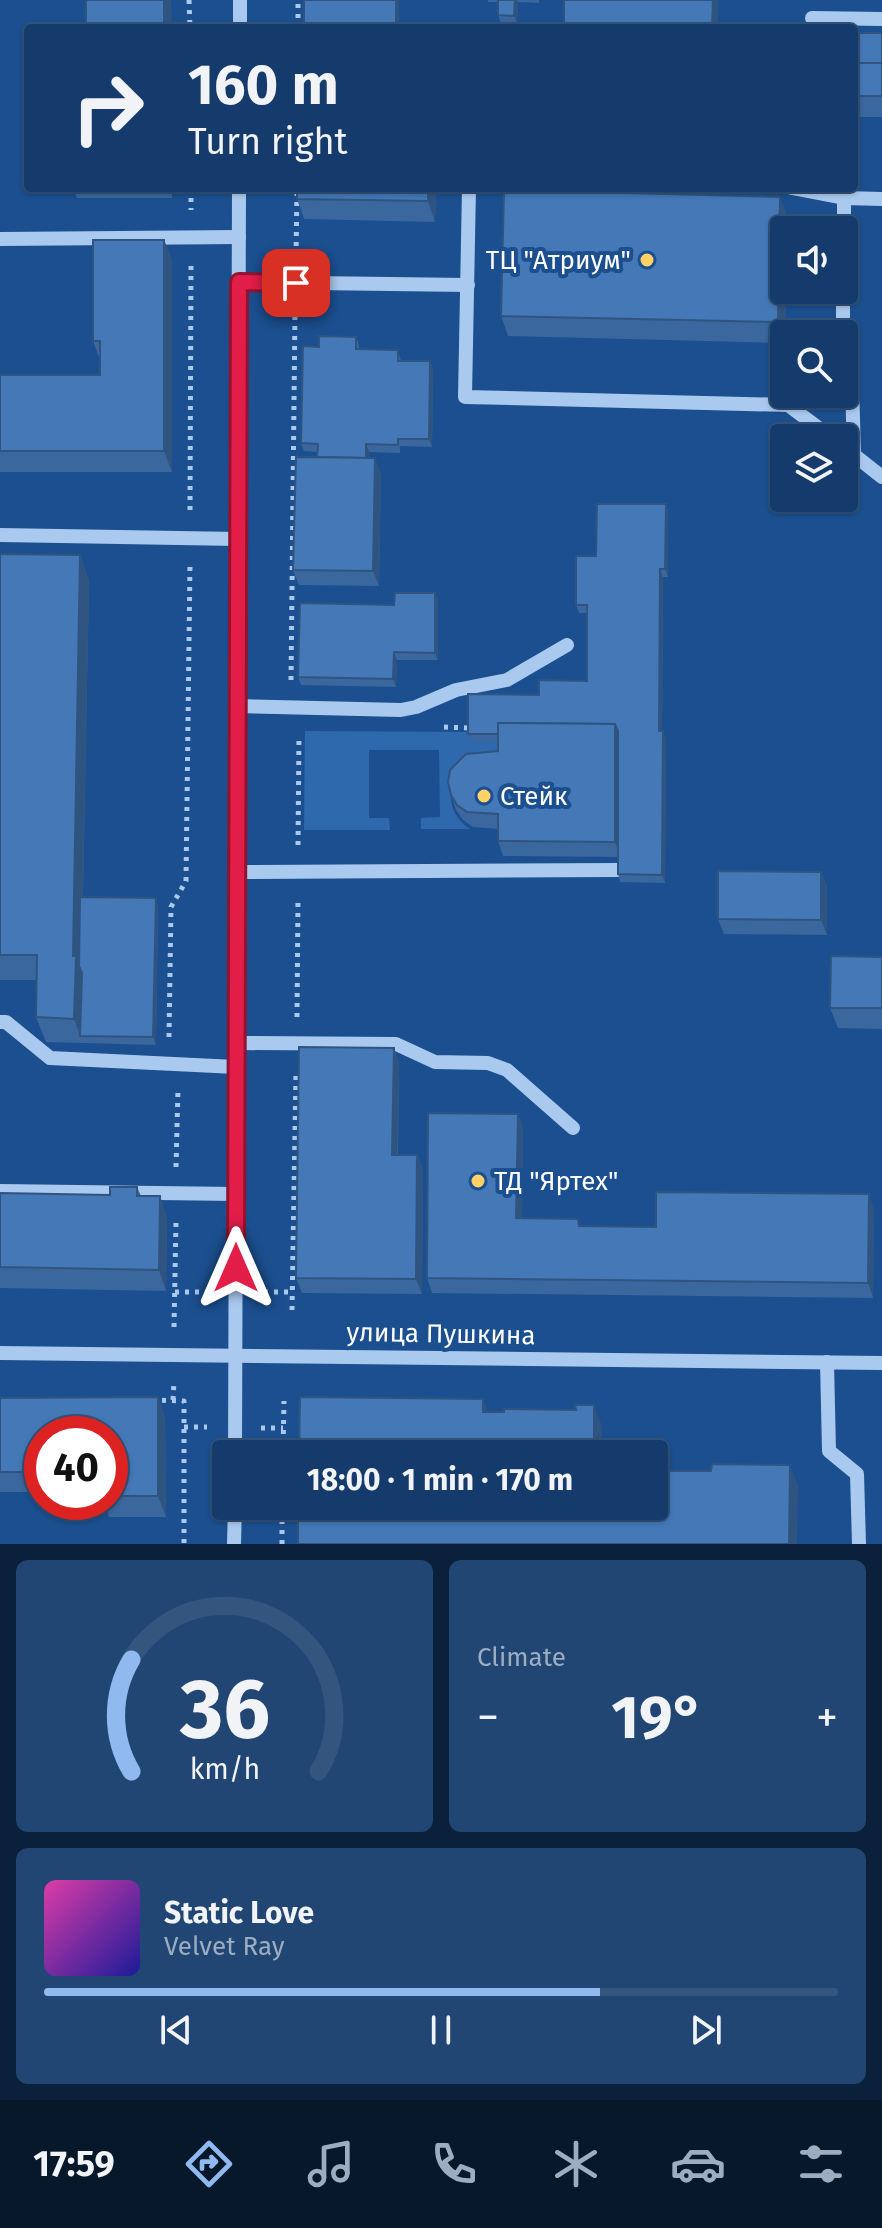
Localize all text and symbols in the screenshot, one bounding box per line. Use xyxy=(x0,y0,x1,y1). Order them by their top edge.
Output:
text: 160 m xyxy=(188,52,339,119)
icon: right xyxy=(56,56,160,160)
text: Turn right xyxy=(188,120,348,164)
map controls xyxy=(770,216,858,512)
button: sound xyxy=(770,216,858,304)
place label: ТЦ "Атриум" xyxy=(486,245,631,276)
pin xyxy=(262,249,330,317)
marker: ТЦ "Атриум" xyxy=(638,251,656,269)
icon: arrive xyxy=(274,261,318,305)
button: search xyxy=(770,320,858,408)
button: layers xyxy=(770,424,858,512)
place label: Стейк xyxy=(500,781,568,812)
marker: Стейк xyxy=(475,787,493,805)
place label: ТД "Яртех" xyxy=(494,1166,618,1197)
marker: ТД "Яртех" xyxy=(469,1172,487,1190)
position arrow xyxy=(194,1226,278,1310)
street label: улица Пушкина xyxy=(346,1317,536,1351)
speed limit sign: 40 xyxy=(24,1416,128,1520)
text: 18:00 · 1 min · 170 m xyxy=(307,1462,573,1498)
text: Climate xyxy=(477,1642,566,1673)
text: 36 xyxy=(178,1660,270,1760)
text: 19° xyxy=(611,1682,704,1754)
text: − xyxy=(477,1691,499,1744)
text: + xyxy=(816,1691,838,1744)
text: km/h xyxy=(189,1752,260,1787)
text: Static Love xyxy=(164,1895,314,1931)
text: Velvet Ray xyxy=(164,1931,284,1962)
icon: previous xyxy=(154,2008,198,2052)
icon: pause xyxy=(419,2008,463,2052)
icon: next xyxy=(684,2008,728,2052)
icon: directions xyxy=(181,2136,237,2192)
icon: music xyxy=(303,2136,359,2192)
icon: phone xyxy=(426,2136,482,2192)
icon: climate xyxy=(548,2136,604,2192)
icon: car xyxy=(670,2136,726,2192)
icon: filters xyxy=(793,2136,849,2192)
text: 17:59 xyxy=(33,2142,115,2186)

